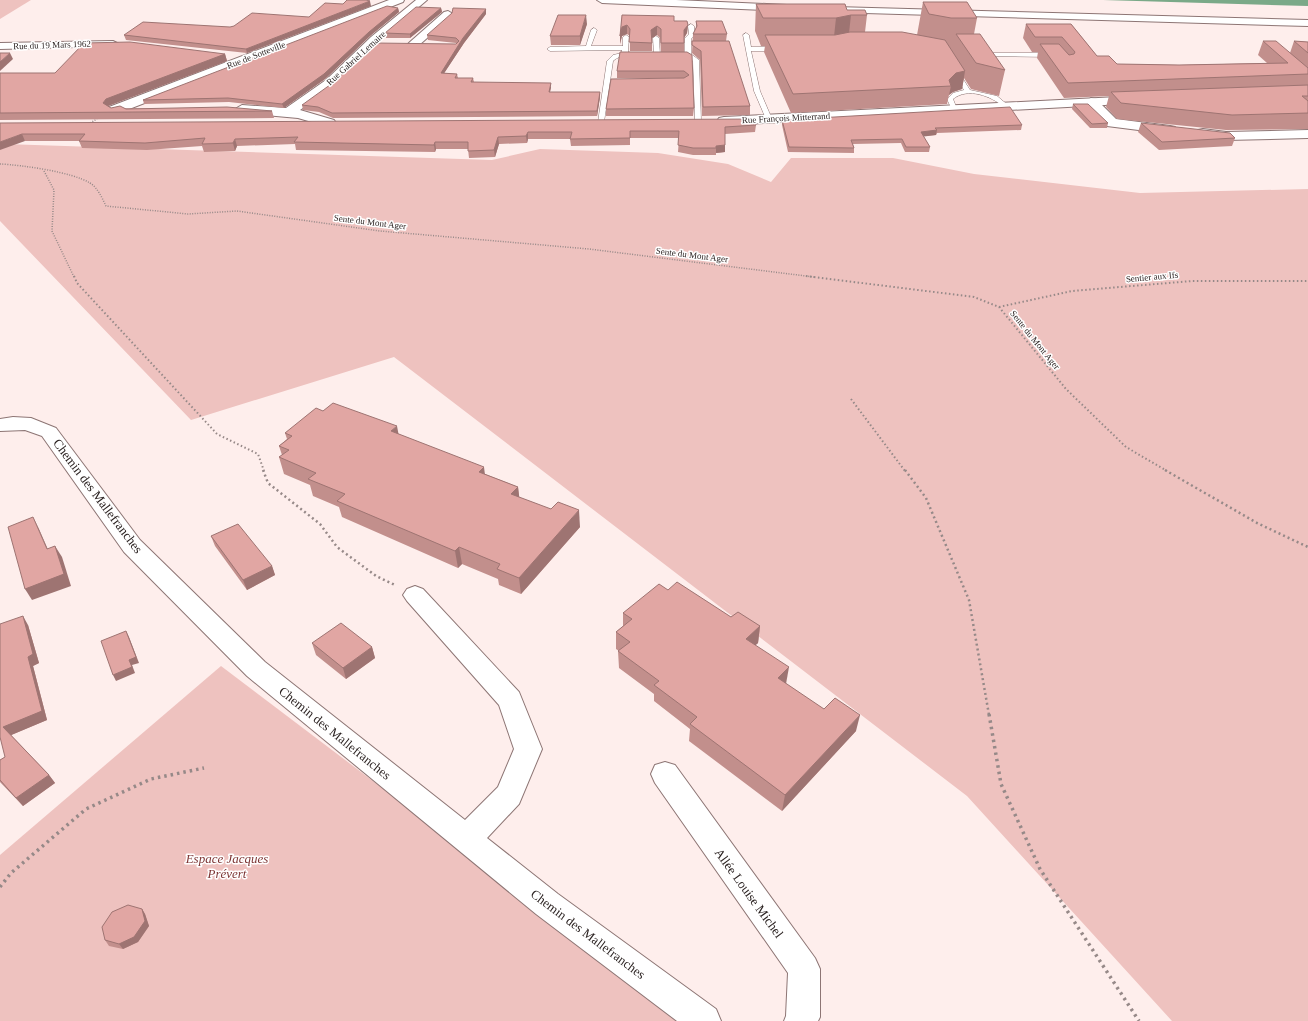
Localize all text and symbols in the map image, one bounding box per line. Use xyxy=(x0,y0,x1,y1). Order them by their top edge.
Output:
street label: Rue Gabriel Lemaire xyxy=(324,29,388,87)
street label: Rue du 19 Mars 1962 xyxy=(13,39,91,51)
street label: Rue de Sotteville xyxy=(225,39,287,71)
street label: Rue François Mitterrand xyxy=(742,111,831,125)
street label: Sente du Mont Ager xyxy=(333,213,407,231)
street label: Sente du Mont Ager xyxy=(655,246,729,264)
street label: Sentier aux Ifs xyxy=(1125,270,1179,284)
street label: Sente du Mont Ager xyxy=(1008,309,1062,371)
street label: Chemin des Mallefranches xyxy=(50,436,146,556)
street label: Chemin des Mallefranches xyxy=(276,683,394,783)
street label: Allée Louise Michel xyxy=(712,845,787,941)
park label: Espace Jacques Prévert xyxy=(185,851,268,881)
street label: Chemin des Mallefranches xyxy=(528,886,648,982)

